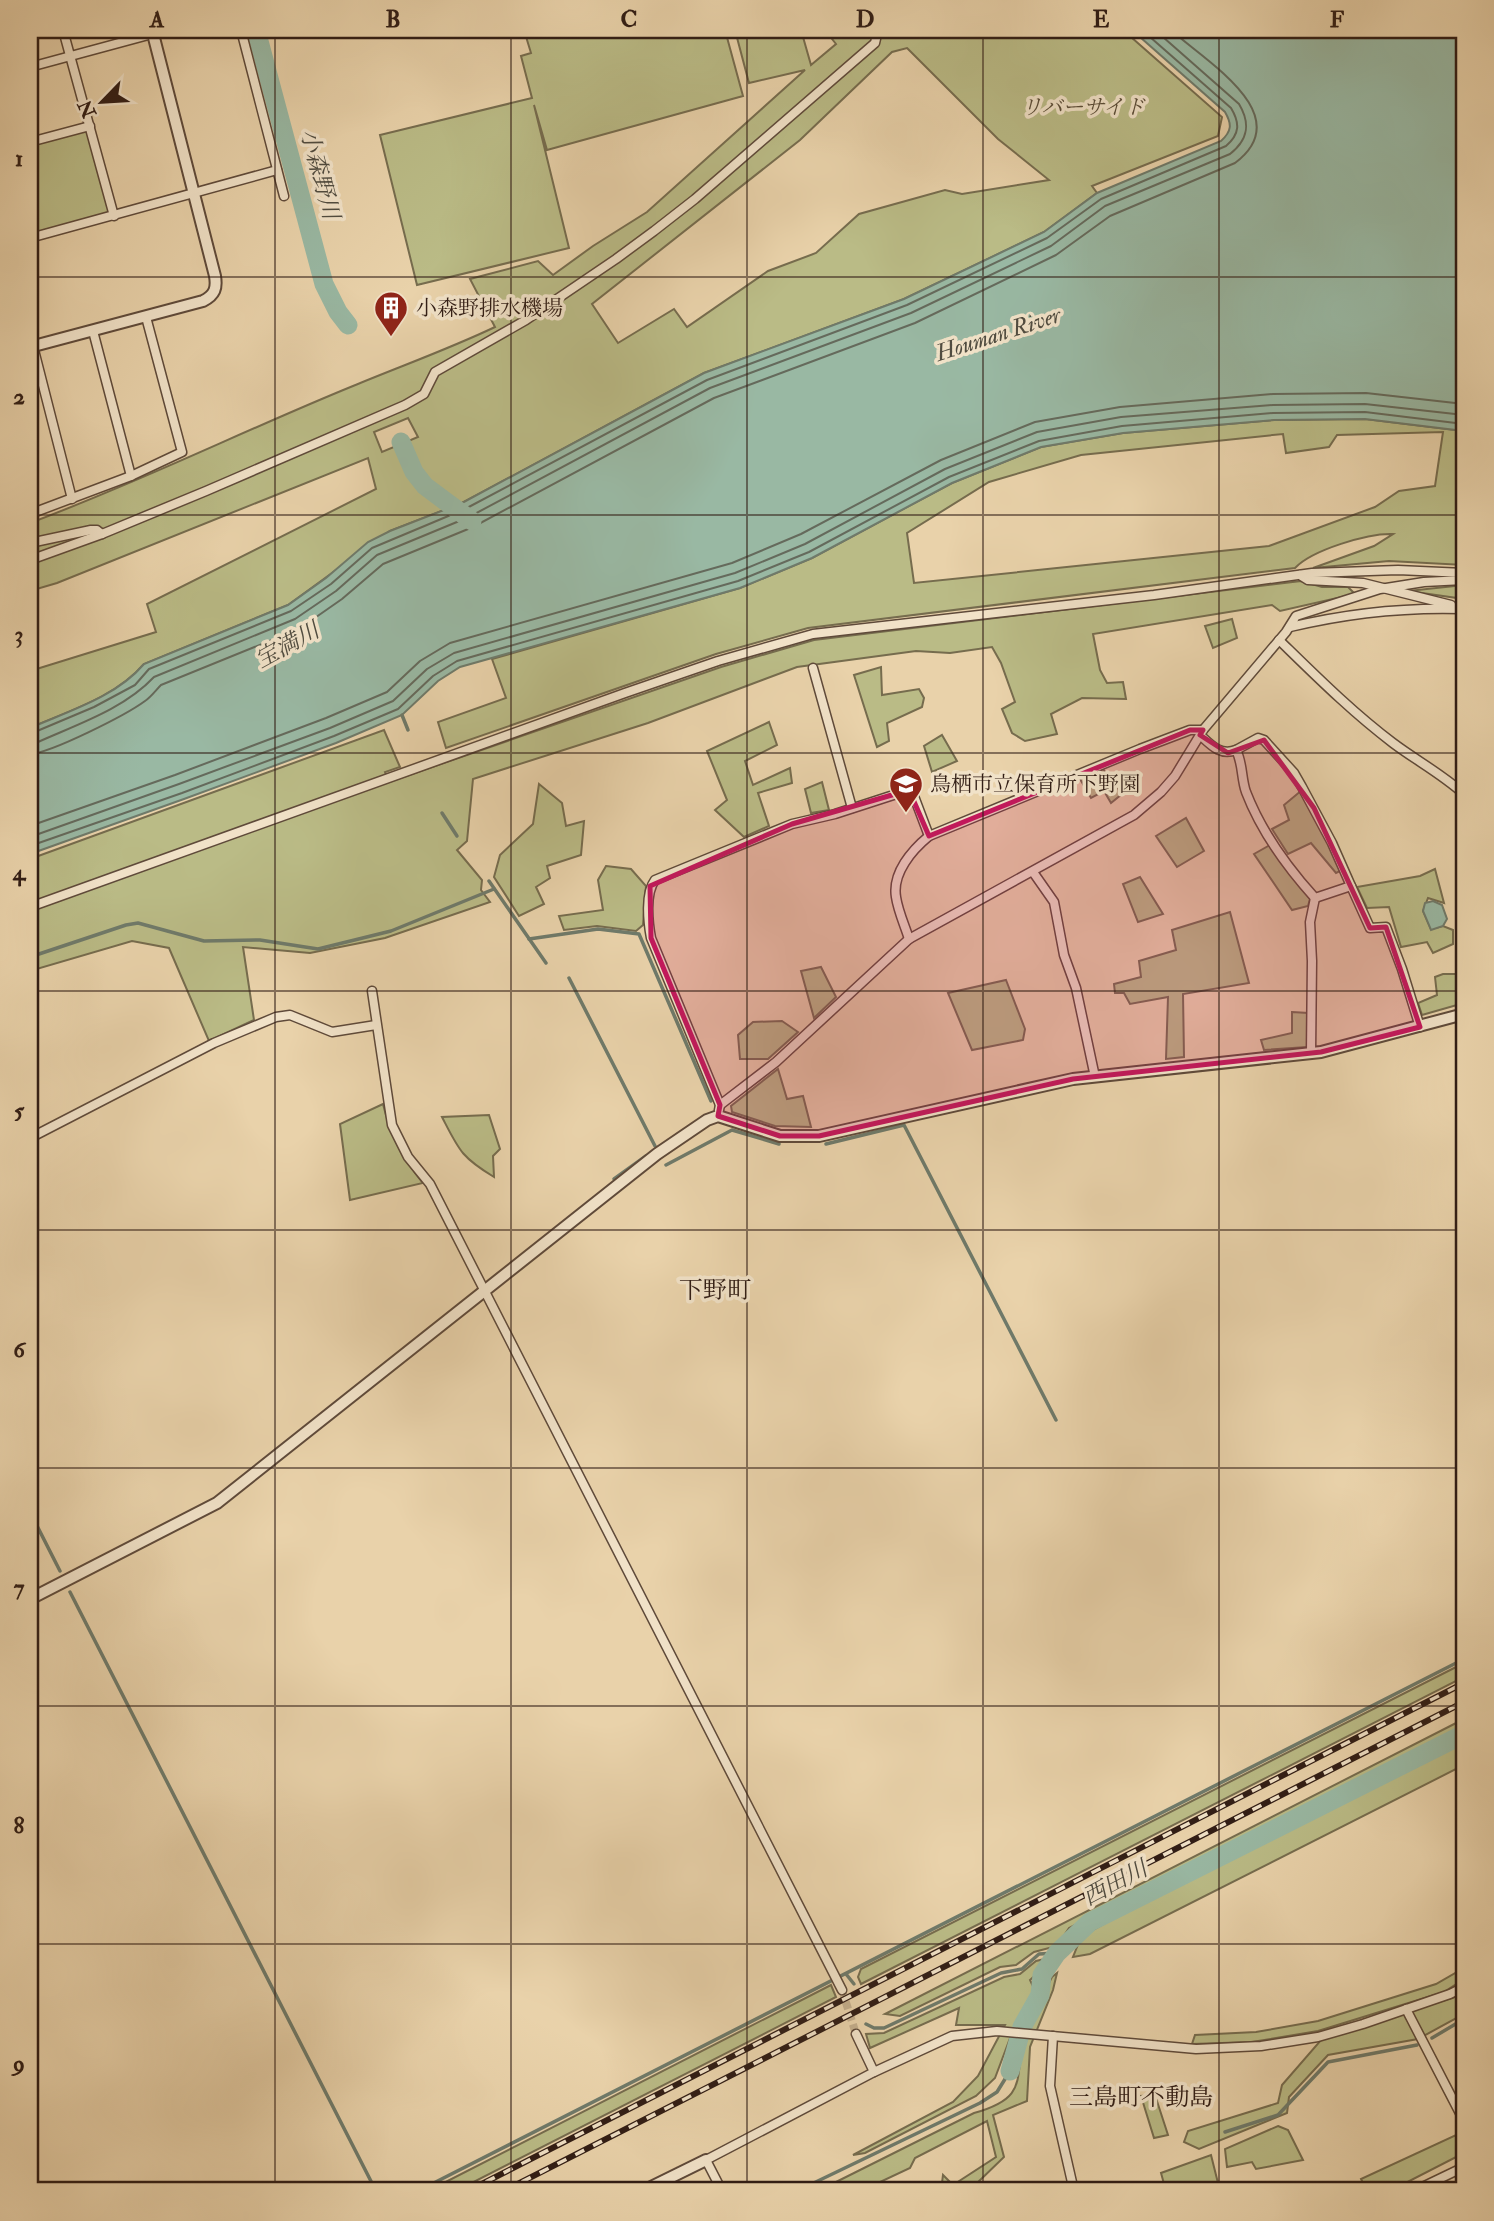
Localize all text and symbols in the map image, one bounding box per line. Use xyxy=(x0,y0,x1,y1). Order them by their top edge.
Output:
text: A xyxy=(149,5,165,34)
text: B xyxy=(385,5,401,34)
text: C xyxy=(621,5,637,34)
text: D xyxy=(856,5,874,34)
text: E xyxy=(1093,5,1110,34)
text: F xyxy=(1330,5,1345,34)
north arrow xyxy=(66,66,136,136)
park label: リバーサイド xyxy=(1021,94,1146,121)
text: N xyxy=(73,95,102,122)
water label: 小森野川 xyxy=(294,126,347,225)
text: 1 xyxy=(15,144,23,173)
building icon: 小森野排水機場 xyxy=(372,289,410,338)
place label: 小森野排水機場 xyxy=(416,295,563,322)
water label: Houman River xyxy=(931,300,1066,368)
text: 2 xyxy=(13,382,25,411)
water label: 宝満川 xyxy=(250,614,327,674)
text: 3 xyxy=(15,620,23,649)
school or university icon: 鳥栖市立保育所下野園 xyxy=(887,765,925,814)
place label: 鳥栖市立保育所下野園 xyxy=(930,771,1140,798)
text: 4 xyxy=(12,858,27,887)
text: 5 xyxy=(14,1096,25,1125)
district label: 下野町 xyxy=(679,1275,751,1306)
text: 6 xyxy=(13,1335,27,1364)
text: 7 xyxy=(14,1573,25,1602)
text: 8 xyxy=(14,1811,25,1840)
water label: 西田川 xyxy=(1078,1853,1155,1912)
text: 9 xyxy=(11,2049,25,2078)
district label: 三島町不動島 xyxy=(1069,2082,1213,2113)

